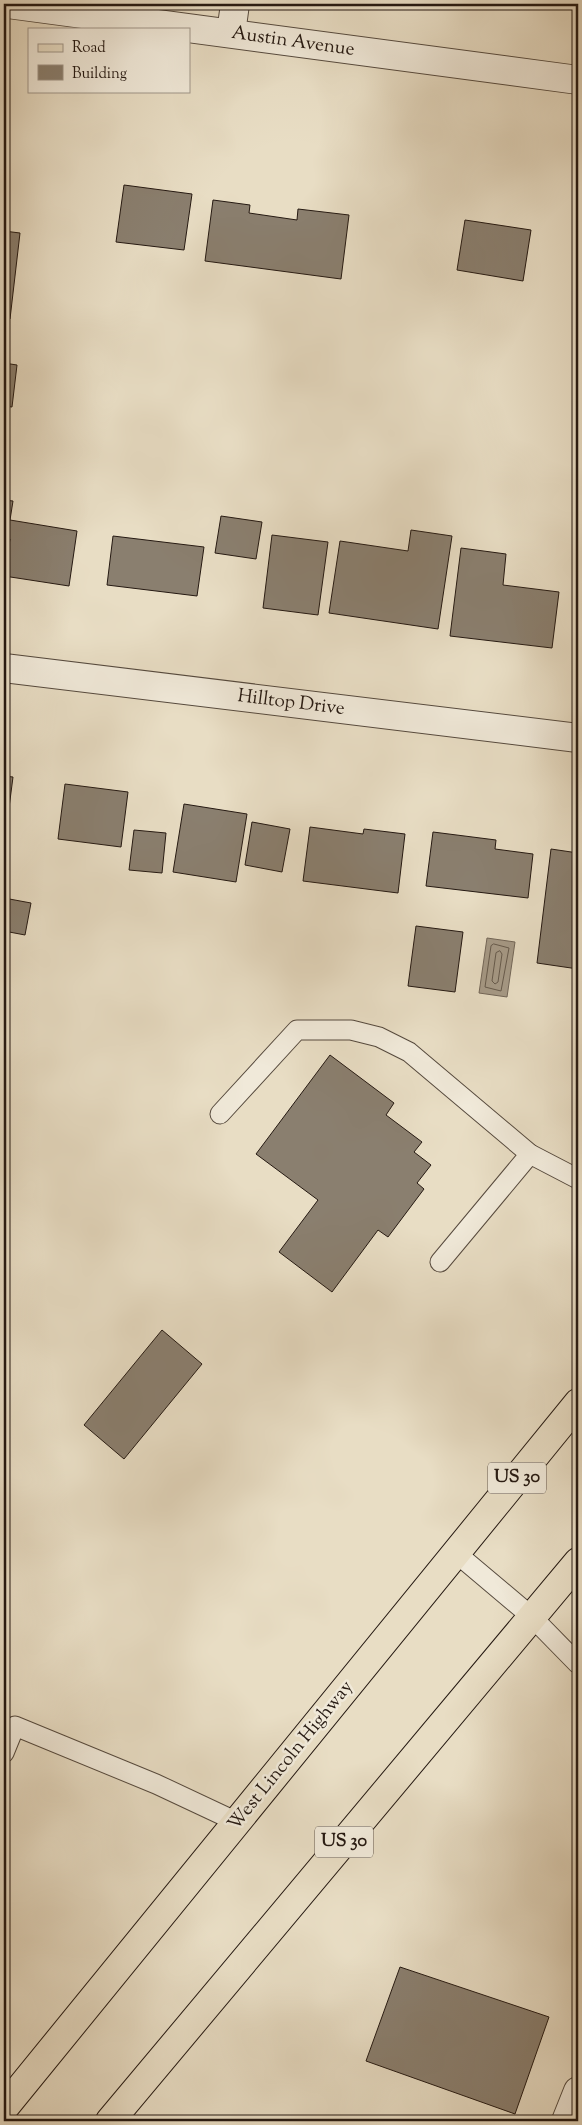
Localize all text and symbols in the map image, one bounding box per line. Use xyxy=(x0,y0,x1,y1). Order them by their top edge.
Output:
street label: Austin Avenue xyxy=(230,20,356,64)
legend xyxy=(28,28,190,92)
text: Road xyxy=(72,38,106,59)
text: Building xyxy=(72,64,127,85)
street label: Hilltop Drive xyxy=(236,683,346,723)
road number: US 30 xyxy=(488,1462,546,1494)
street label: West Lincoln Highway xyxy=(222,1675,360,1837)
road number: US 30 xyxy=(315,1826,373,1858)

